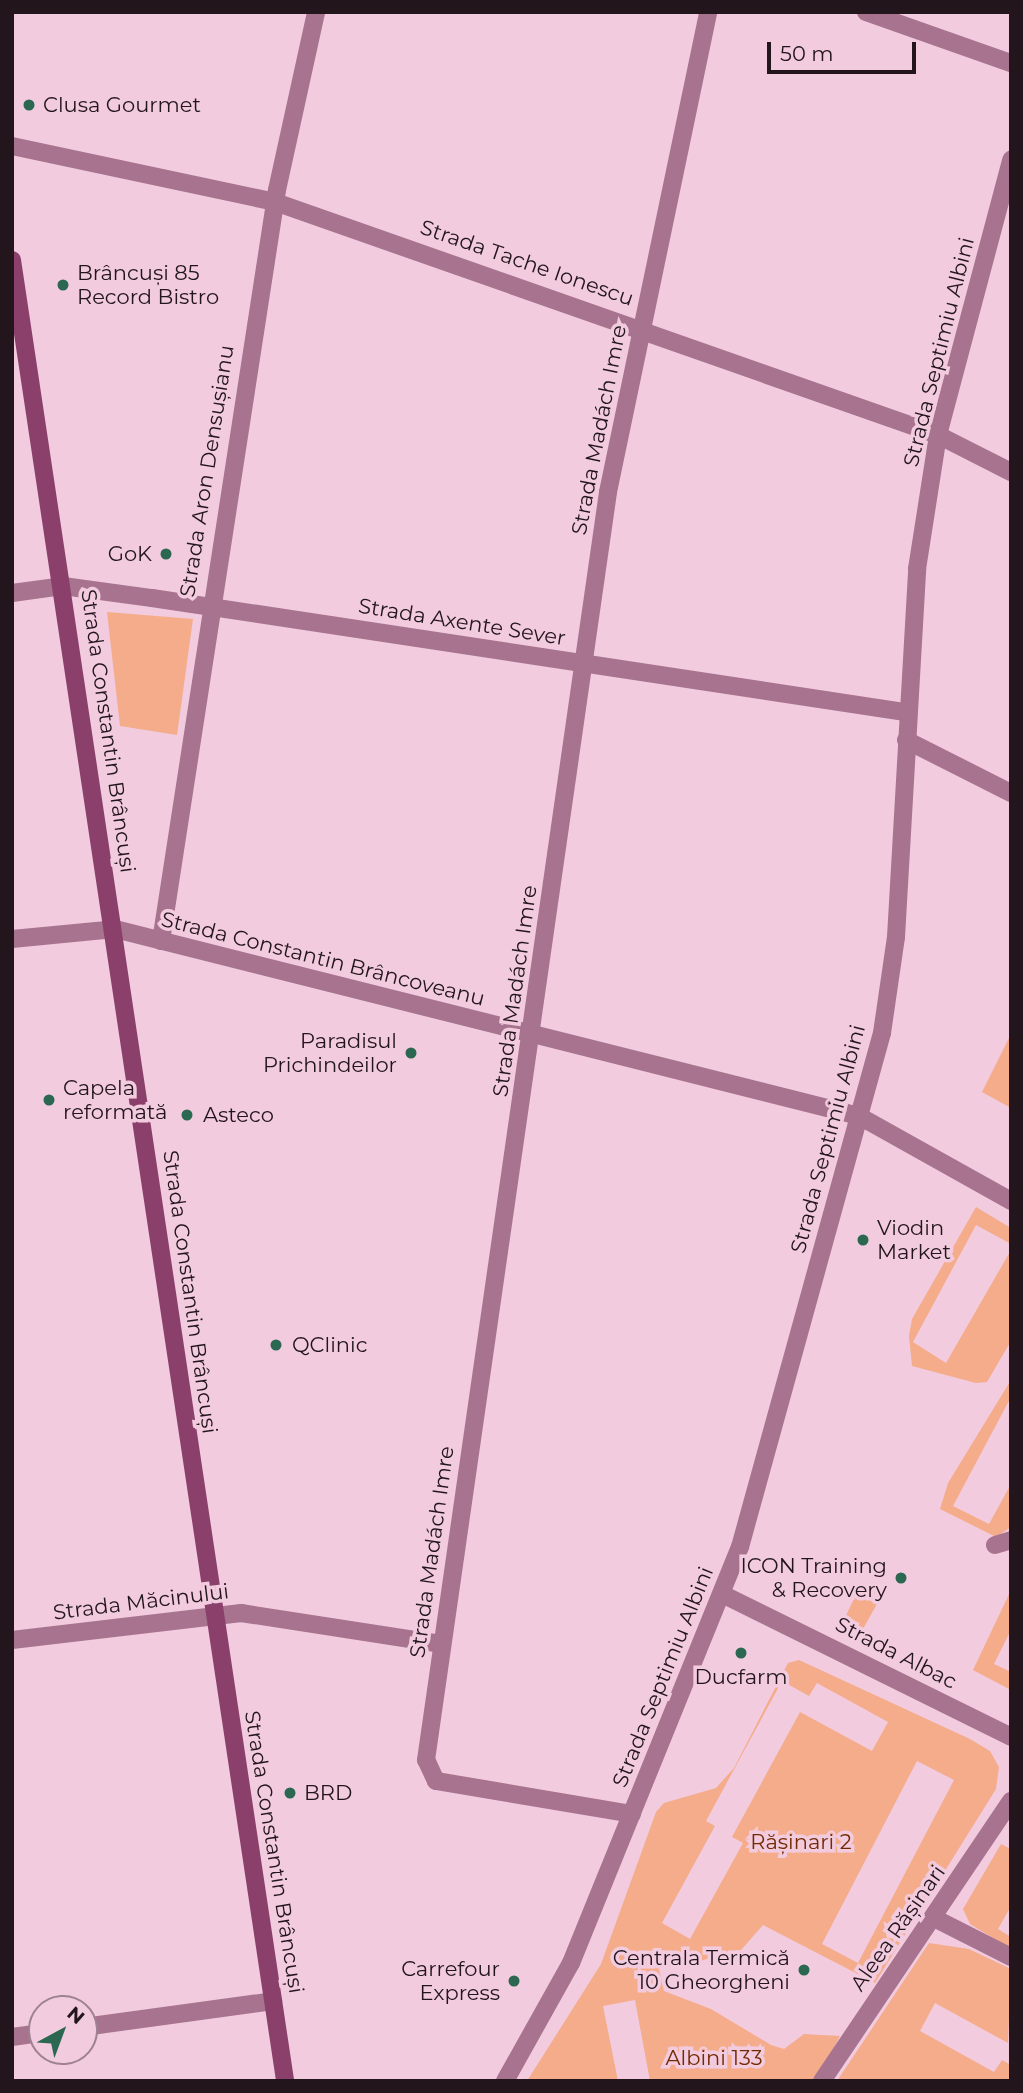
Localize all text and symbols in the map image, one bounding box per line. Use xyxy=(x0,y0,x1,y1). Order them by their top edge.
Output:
scale bar xyxy=(771,28,920,72)
text: 50 m xyxy=(780,41,834,66)
place label: Clusa Gourmet xyxy=(43,92,201,118)
marker: Clusa Gourmet xyxy=(21,97,37,113)
street label: Strada Tache Ionescu xyxy=(417,215,637,311)
street label: Strada Septimiu Albini xyxy=(898,235,980,469)
place label: Brâncuși 85 Record Bistro xyxy=(77,260,219,310)
marker: Brâncuși 85 Record Bistro xyxy=(55,277,71,293)
street label: Strada Madách Imre xyxy=(566,323,632,537)
street label: Strada Aron Densușianu xyxy=(175,343,239,599)
place label: GoK xyxy=(108,541,152,567)
marker: GoK xyxy=(158,546,174,562)
street label: Strada Constantin Brâncuși xyxy=(76,588,140,874)
street label: Strada Axente Sever xyxy=(357,593,567,651)
street label: Strada Madách Imre xyxy=(488,884,542,1098)
street label: Strada Constantin Brâncoveanu xyxy=(159,907,487,1011)
street label: Strada Septimiu Albini xyxy=(785,1022,871,1256)
place label: Paradisul Prichindeilor xyxy=(263,1028,397,1078)
marker: Paradisul Prichindeilor xyxy=(403,1045,419,1061)
place label: Capela reformată xyxy=(63,1075,167,1125)
marker: Capela reformată xyxy=(41,1092,57,1108)
place label: Asteco xyxy=(203,1102,274,1128)
marker: Asteco xyxy=(177,1105,197,1125)
street label: Strada Constantin Brâncuși xyxy=(158,1149,222,1435)
place label: Viodin Market xyxy=(877,1215,951,1265)
marker: Viodin Market xyxy=(855,1232,871,1248)
place label: QClinic xyxy=(292,1332,367,1358)
marker: QClinic xyxy=(266,1335,286,1355)
street label: Strada Madách Imre xyxy=(405,1445,459,1659)
place label: ICON Training & Recovery xyxy=(741,1553,887,1603)
street label: Strada Septimiu Albini xyxy=(607,1563,719,1791)
marker: ICON Training & Recovery xyxy=(893,1570,909,1586)
street label: Strada Măcinului xyxy=(52,1579,230,1625)
street label: Strada Albac xyxy=(831,1612,961,1694)
marker: Ducfarm xyxy=(733,1645,749,1661)
place label: Ducfarm xyxy=(694,1664,788,1690)
street label: Strada Constantin Brâncuși xyxy=(239,1709,309,1995)
place label: BRD xyxy=(304,1780,352,1806)
marker: BRD xyxy=(282,1785,298,1801)
park label: Rășinari 2 xyxy=(750,1829,852,1855)
street label: Aleea Rășinari xyxy=(845,1860,951,1996)
place label: Centrala Termică 10 Gheorgheni xyxy=(613,1945,790,1995)
place label: Carrefour Express xyxy=(401,1956,500,2006)
marker: Centrala Termică 10 Gheorgheni xyxy=(796,1962,812,1978)
marker: Carrefour Express xyxy=(506,1973,522,1989)
north arrow xyxy=(28,1995,98,2065)
text: N xyxy=(62,2002,89,2029)
park label: Albini 133 xyxy=(665,2045,763,2071)

